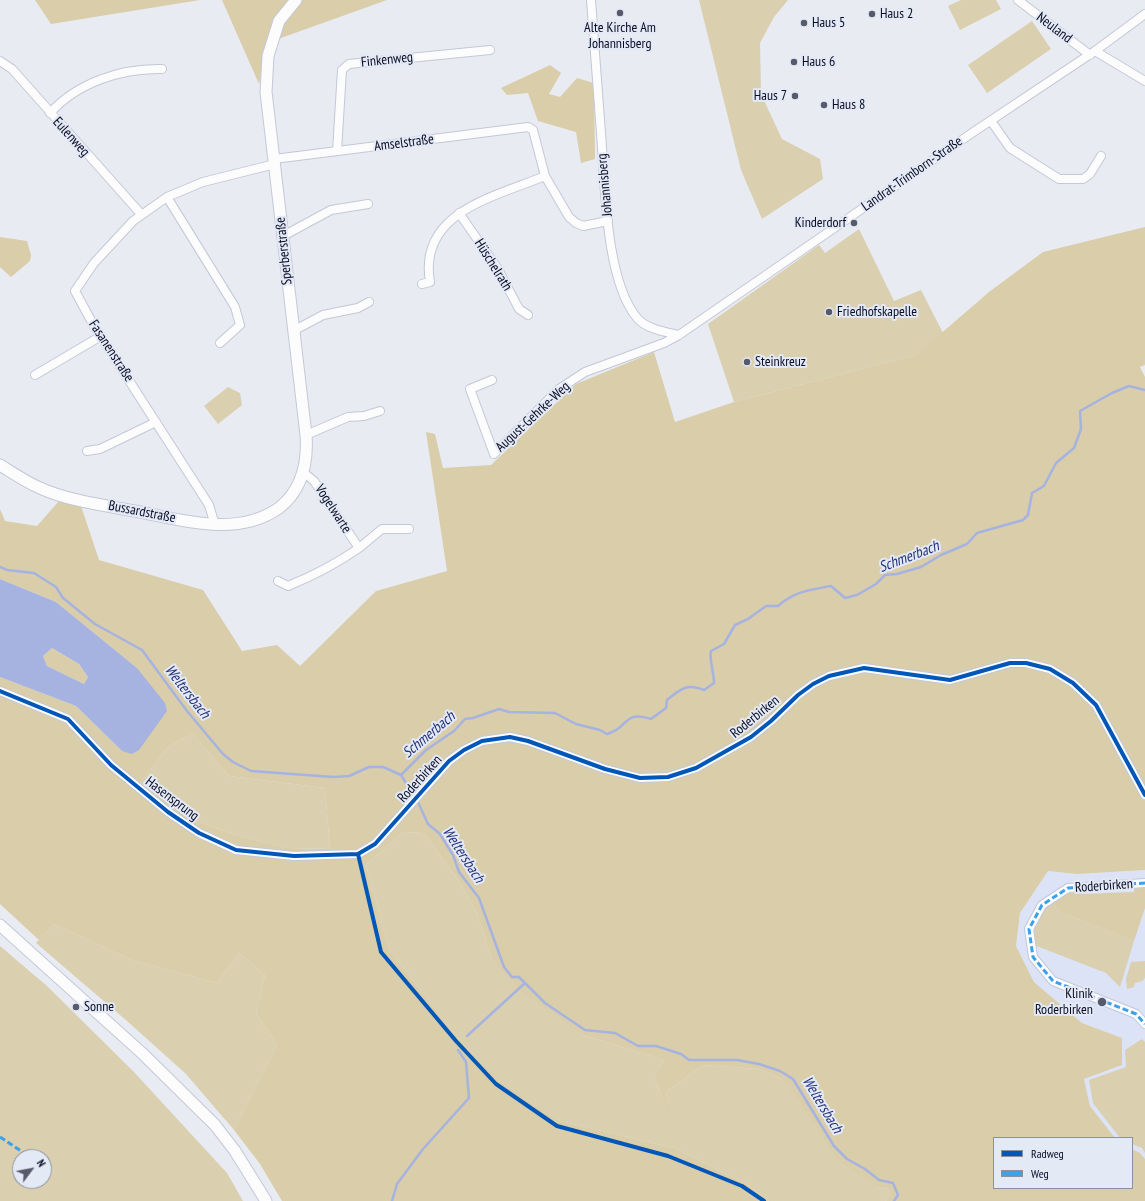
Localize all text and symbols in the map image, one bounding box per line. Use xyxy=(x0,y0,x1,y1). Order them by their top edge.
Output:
place label: Haus 2 xyxy=(880,6,913,22)
marker: Alte Kirche Am Johannisberg xyxy=(615,8,625,18)
marker: Haus 2 xyxy=(867,9,877,19)
street label: Neuland xyxy=(1033,9,1075,47)
place label: Haus 5 xyxy=(812,15,845,31)
marker: Haus 5 xyxy=(799,18,809,28)
place label: Alte Kirche Am Johannisberg xyxy=(584,20,656,52)
street label: Finkenweg xyxy=(360,49,414,71)
place label: Haus 6 xyxy=(802,54,835,70)
marker: Haus 6 xyxy=(789,57,799,67)
place label: Haus 7 xyxy=(754,88,787,104)
marker: Haus 7 xyxy=(790,91,800,101)
place label: Haus 8 xyxy=(832,97,865,113)
marker: Haus 8 xyxy=(819,100,829,110)
street label: Eulenweg xyxy=(49,114,93,160)
street label: Amselstraße xyxy=(373,131,435,155)
street label: Landrat-Trimborn-Straße xyxy=(858,133,966,215)
street label: Johannisberg xyxy=(594,153,616,217)
place label: Kinderdorf xyxy=(795,215,846,231)
street label: Sperberstraße xyxy=(272,216,296,286)
marker: Kinderdorf xyxy=(849,218,859,228)
street label: Hüschelrath xyxy=(471,236,515,294)
place label: Friedhofskapelle xyxy=(837,304,917,320)
marker: Friedhofskapelle xyxy=(824,307,834,317)
street label: Fasanenstraße xyxy=(85,317,137,385)
place label: Steinkreuz xyxy=(755,354,806,370)
marker: Steinkreuz xyxy=(742,357,752,367)
street label: August-Gehrke-Weg xyxy=(492,378,574,456)
street label: Vogelwarte xyxy=(311,482,355,536)
street label: Bussardstraße xyxy=(107,497,177,527)
water label: Schmerbach xyxy=(876,537,942,577)
water label: Weltersbach xyxy=(160,662,214,722)
street label: Roderbirken xyxy=(727,692,783,742)
water label: Schmerbach xyxy=(399,708,459,762)
street label: Roderbirken xyxy=(394,752,446,806)
street label: Hasensprung xyxy=(142,773,202,825)
water label: Weltersbach xyxy=(438,824,488,886)
street label: Roderbirken xyxy=(1074,876,1134,896)
place label: Klinik Roderbirken xyxy=(1035,986,1093,1018)
marker: Klinik Roderbirken xyxy=(1096,996,1108,1008)
place label: Sonne xyxy=(84,999,114,1015)
marker: Sonne xyxy=(71,1002,81,1012)
water label: Weltersbach xyxy=(798,1073,846,1137)
legend xyxy=(993,1137,1133,1189)
text: Radweg xyxy=(1031,1146,1064,1161)
north arrow xyxy=(12,1149,52,1189)
text: N xyxy=(34,1157,49,1169)
text: Weg xyxy=(1031,1166,1049,1181)

